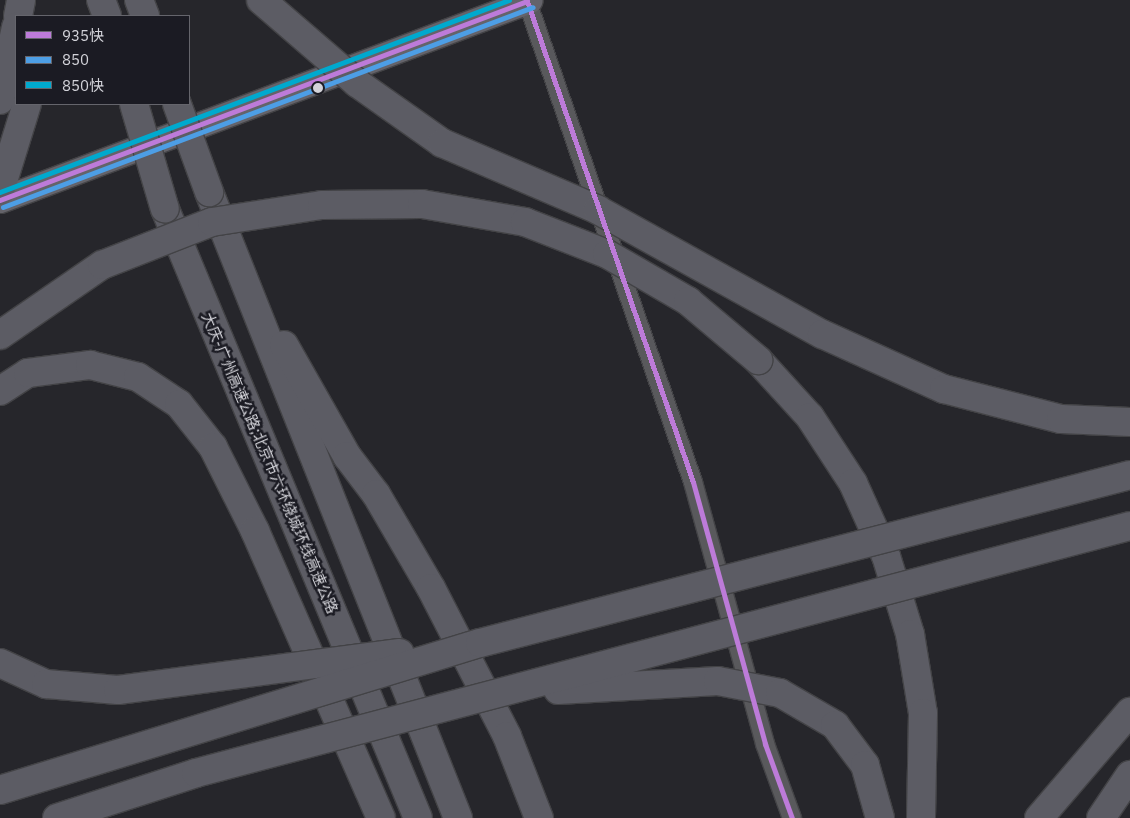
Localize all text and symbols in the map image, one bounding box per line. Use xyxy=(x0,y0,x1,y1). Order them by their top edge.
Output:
legend xyxy=(15,15,190,105)
text: 935快 xyxy=(62,26,104,45)
text: 850 xyxy=(62,50,89,69)
text: 850快 xyxy=(62,76,104,95)
unlabelled marker xyxy=(313,83,323,93)
street label: 大庆-广州高速公路;北京市六环绕城环线高速公路 xyxy=(198,310,342,616)

